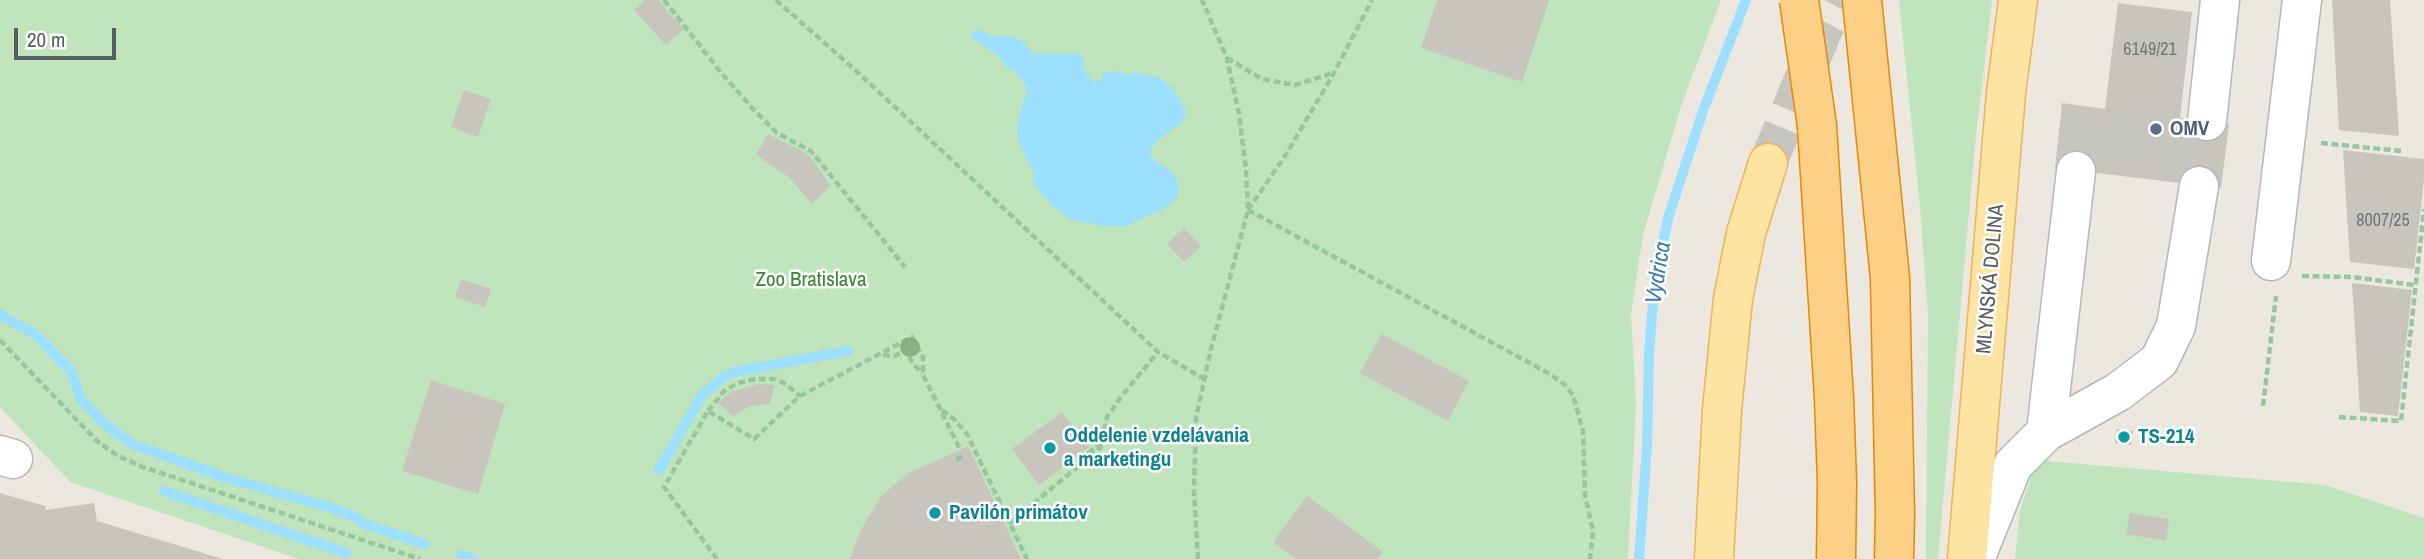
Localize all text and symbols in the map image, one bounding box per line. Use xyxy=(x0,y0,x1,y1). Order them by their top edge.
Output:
scale bar xyxy=(18,14,119,58)
text: 20 m xyxy=(27,25,65,54)
house number: 6149/21 xyxy=(2123,39,2177,61)
place label: OMV xyxy=(2170,116,2209,142)
marker: OMV xyxy=(2148,121,2164,137)
street label: MLYNSKÁ DOLINA xyxy=(1972,203,2010,355)
house number: 8007/25 xyxy=(2356,210,2410,232)
water label: Vydrica xyxy=(1640,240,1678,306)
park label: Zoo Bratislava xyxy=(755,267,867,293)
place label: Oddelenie vzdelávania a marketingu xyxy=(1064,423,1249,473)
place label: TS-214 xyxy=(2138,424,2194,450)
marker: TS-214 xyxy=(2116,429,2132,445)
marker: Oddelenie vzdelávania a marketingu xyxy=(1042,440,1058,456)
place label: Pavilón primátov xyxy=(949,500,1088,526)
marker: Pavilón primátov xyxy=(927,505,943,521)

